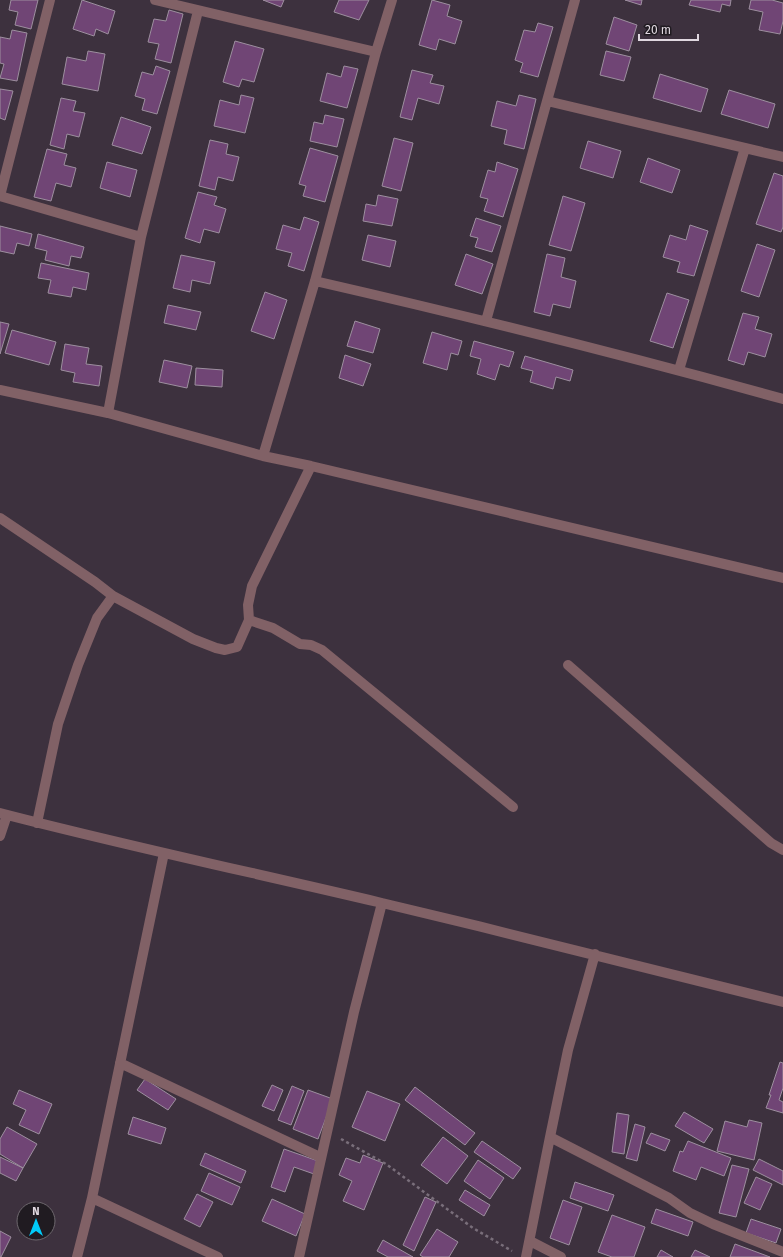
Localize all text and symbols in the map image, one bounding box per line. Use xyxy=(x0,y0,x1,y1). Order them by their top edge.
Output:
scale bar xyxy=(639,16,698,42)
text: 20 m xyxy=(645,23,671,37)
north arrow xyxy=(16,1201,56,1241)
text: N xyxy=(32,1205,40,1218)

